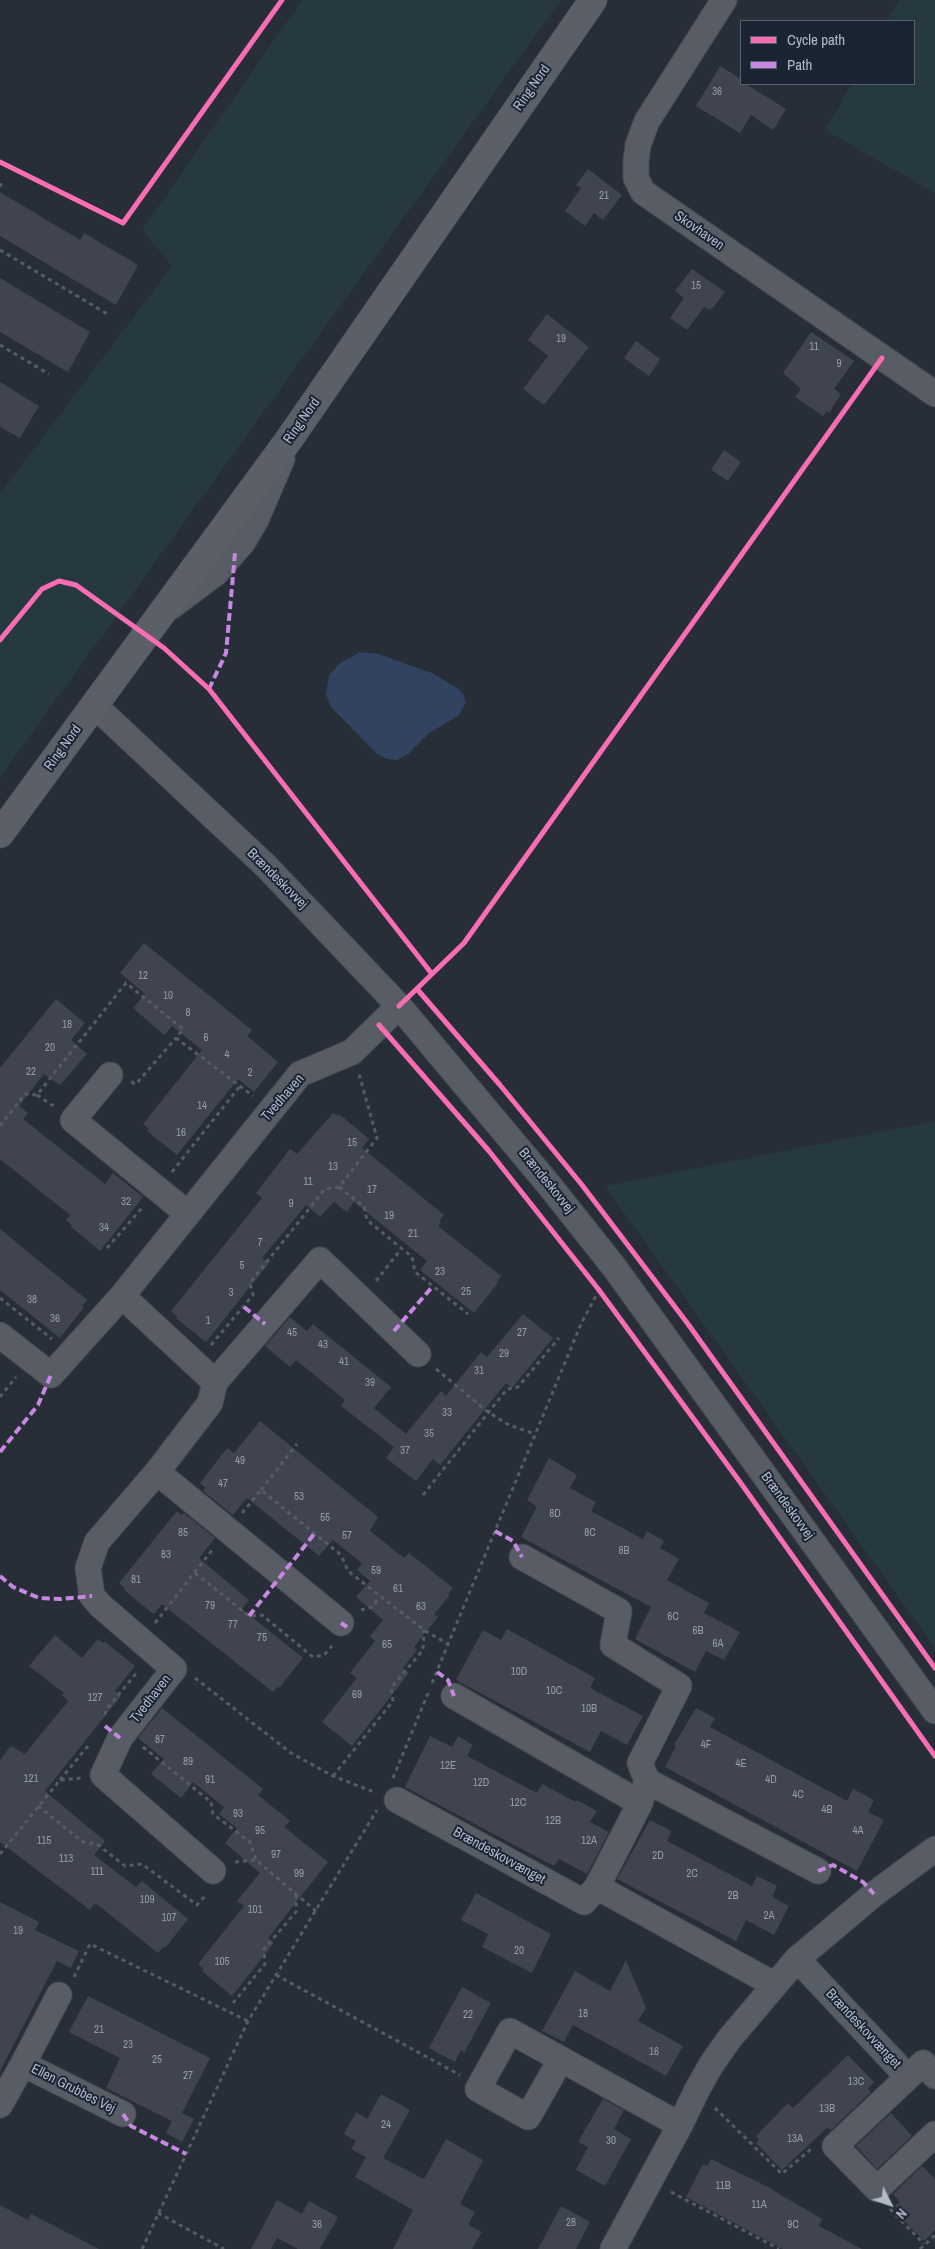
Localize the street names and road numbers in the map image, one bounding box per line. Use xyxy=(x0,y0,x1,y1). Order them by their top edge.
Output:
street label: Ring Nord xyxy=(510,62,554,114)
street label: Skovhaven xyxy=(671,208,727,254)
street label: Ring Nord xyxy=(280,395,324,447)
street label: Ring Nord xyxy=(41,722,85,774)
street label: Brændeskovvej xyxy=(243,845,311,913)
street label: Tvedhaven xyxy=(258,1071,308,1125)
street label: Brændeskovvej xyxy=(515,1145,577,1217)
street label: Brændeskovvej xyxy=(757,1469,817,1543)
street label: Tvedhaven xyxy=(127,1671,175,1727)
street label: Brændeskovvænget xyxy=(450,1824,548,1888)
street label: Brændeskovvænget xyxy=(822,1986,904,2072)
street label: Ellen Grubbes Vej xyxy=(28,2061,118,2117)

